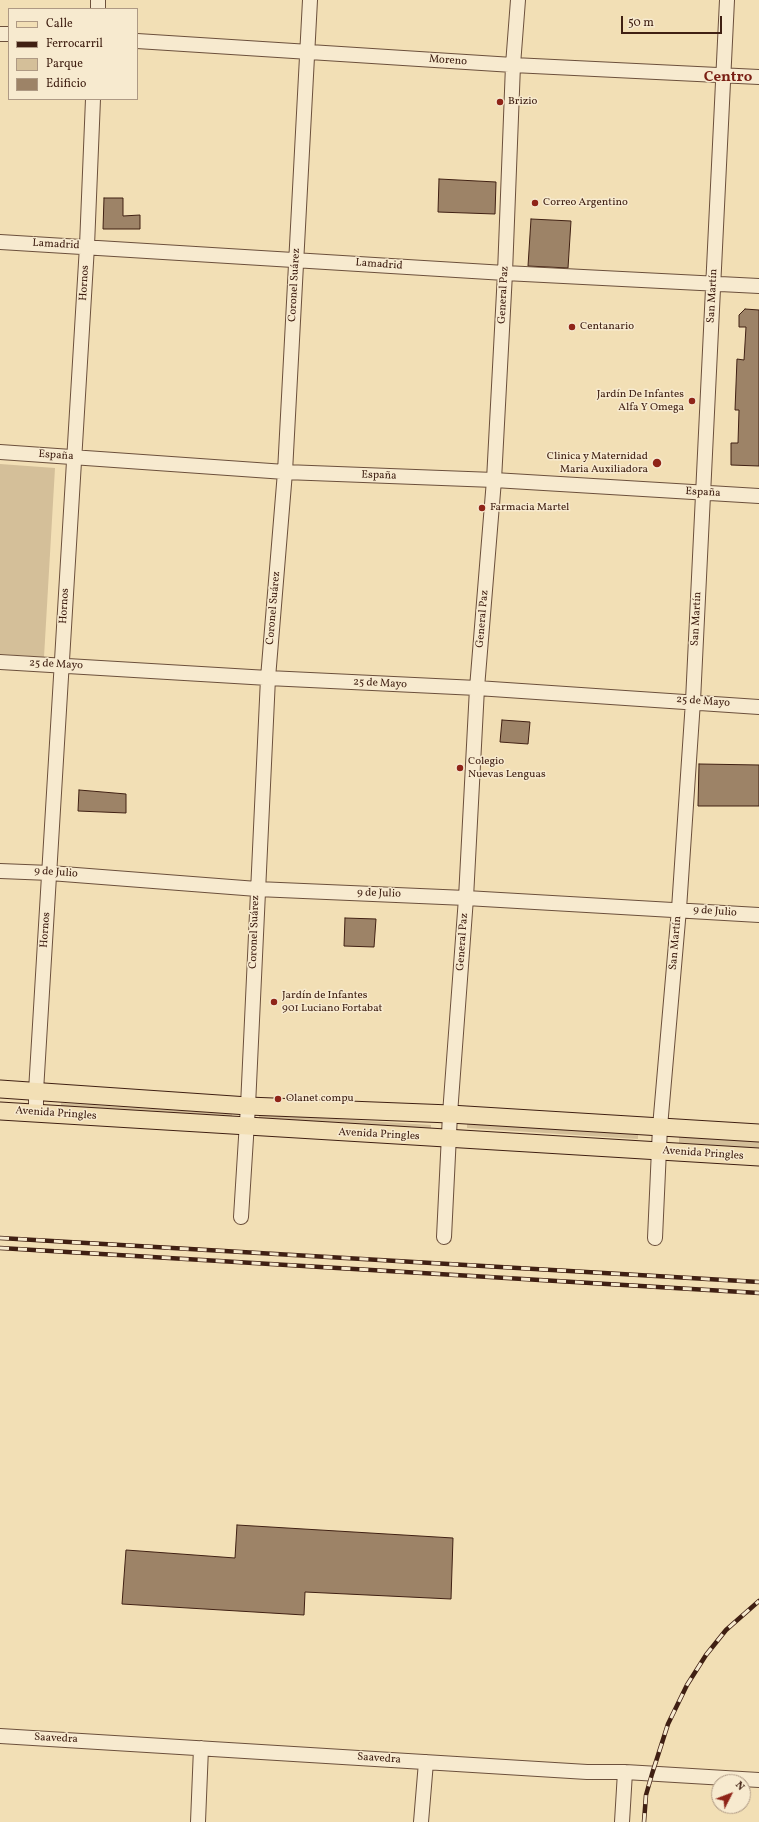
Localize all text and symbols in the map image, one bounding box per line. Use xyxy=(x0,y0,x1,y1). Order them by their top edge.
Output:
legend xyxy=(8,8,138,100)
scale bar xyxy=(623,8,724,34)
text: 50 m xyxy=(628,15,654,31)
text: Calle xyxy=(46,16,73,32)
text: Ferrocarril xyxy=(46,36,103,52)
street label: Moreno xyxy=(429,53,467,69)
text: Parque xyxy=(46,56,83,72)
district label: Centro xyxy=(704,69,752,87)
text: Edificio xyxy=(46,76,86,92)
place label: Brizio xyxy=(508,95,537,109)
marker: Brizio xyxy=(495,97,505,107)
place label: Correo Argentino xyxy=(543,196,628,210)
marker: Correo Argentino xyxy=(530,198,540,208)
street label: Lamadrid xyxy=(32,237,80,253)
street label: Coronel Suárez xyxy=(286,248,304,322)
street label: Lamadrid xyxy=(355,257,403,273)
street label: Hornos xyxy=(77,265,93,301)
street label: General Paz xyxy=(496,266,512,324)
street label: San Martín xyxy=(705,268,721,324)
place label: Centanario xyxy=(580,320,634,334)
marker: Centanario xyxy=(567,322,577,332)
place label: Jardín De Infantes Alfa Y Omega xyxy=(597,388,684,414)
marker: Jardín De Infantes Alfa Y Omega xyxy=(687,396,697,406)
street label: España xyxy=(38,448,74,464)
place label: Clinica y Maternidad Maria Auxiliadora xyxy=(547,450,648,476)
marker: Clinica y Maternidad Maria Auxiliadora xyxy=(651,457,663,469)
street label: España xyxy=(361,469,397,483)
street label: España xyxy=(685,485,721,501)
place label: Farmacia Martel xyxy=(490,501,569,515)
marker: Farmacia Martel xyxy=(477,503,487,513)
street label: Coronel Suárez xyxy=(264,571,284,645)
street label: Hornos xyxy=(57,588,73,624)
street label: General Paz xyxy=(474,590,492,648)
street label: San Martín xyxy=(689,591,705,647)
street label: 25 de Mayo xyxy=(29,657,83,673)
street label: 25 de Mayo xyxy=(353,676,407,692)
street label: 25 de Mayo xyxy=(676,694,730,710)
place label: Colegio Nuevas Lenguas xyxy=(468,755,546,781)
marker: Colegio Nuevas Lenguas xyxy=(455,763,465,773)
street label: 9 de Julio xyxy=(34,865,78,881)
street label: 9 de Julio xyxy=(357,887,401,901)
street label: Coronel Suárez xyxy=(247,895,263,969)
street label: 9 de Julio xyxy=(693,904,737,920)
street label: Hornos xyxy=(38,912,54,948)
street label: General Paz xyxy=(454,913,472,971)
street label: San Martín xyxy=(667,915,685,971)
place label: Jardín de Infantes 901 Luciano Fortabat xyxy=(282,989,382,1015)
marker: Jardín de Infantes 901 Luciano Fortabat xyxy=(269,997,279,1007)
place label: Olanet compu xyxy=(286,1092,354,1106)
marker: Olanet compu xyxy=(273,1094,283,1104)
street label: Avenida Pringles xyxy=(15,1105,97,1123)
street label: Avenida Pringles xyxy=(338,1126,420,1144)
street label: Avenida Pringles xyxy=(662,1145,744,1163)
street label: Saavedra xyxy=(34,1731,78,1747)
street label: Saavedra xyxy=(357,1751,401,1767)
north arrow xyxy=(711,1774,751,1814)
text: N xyxy=(731,1778,748,1794)

